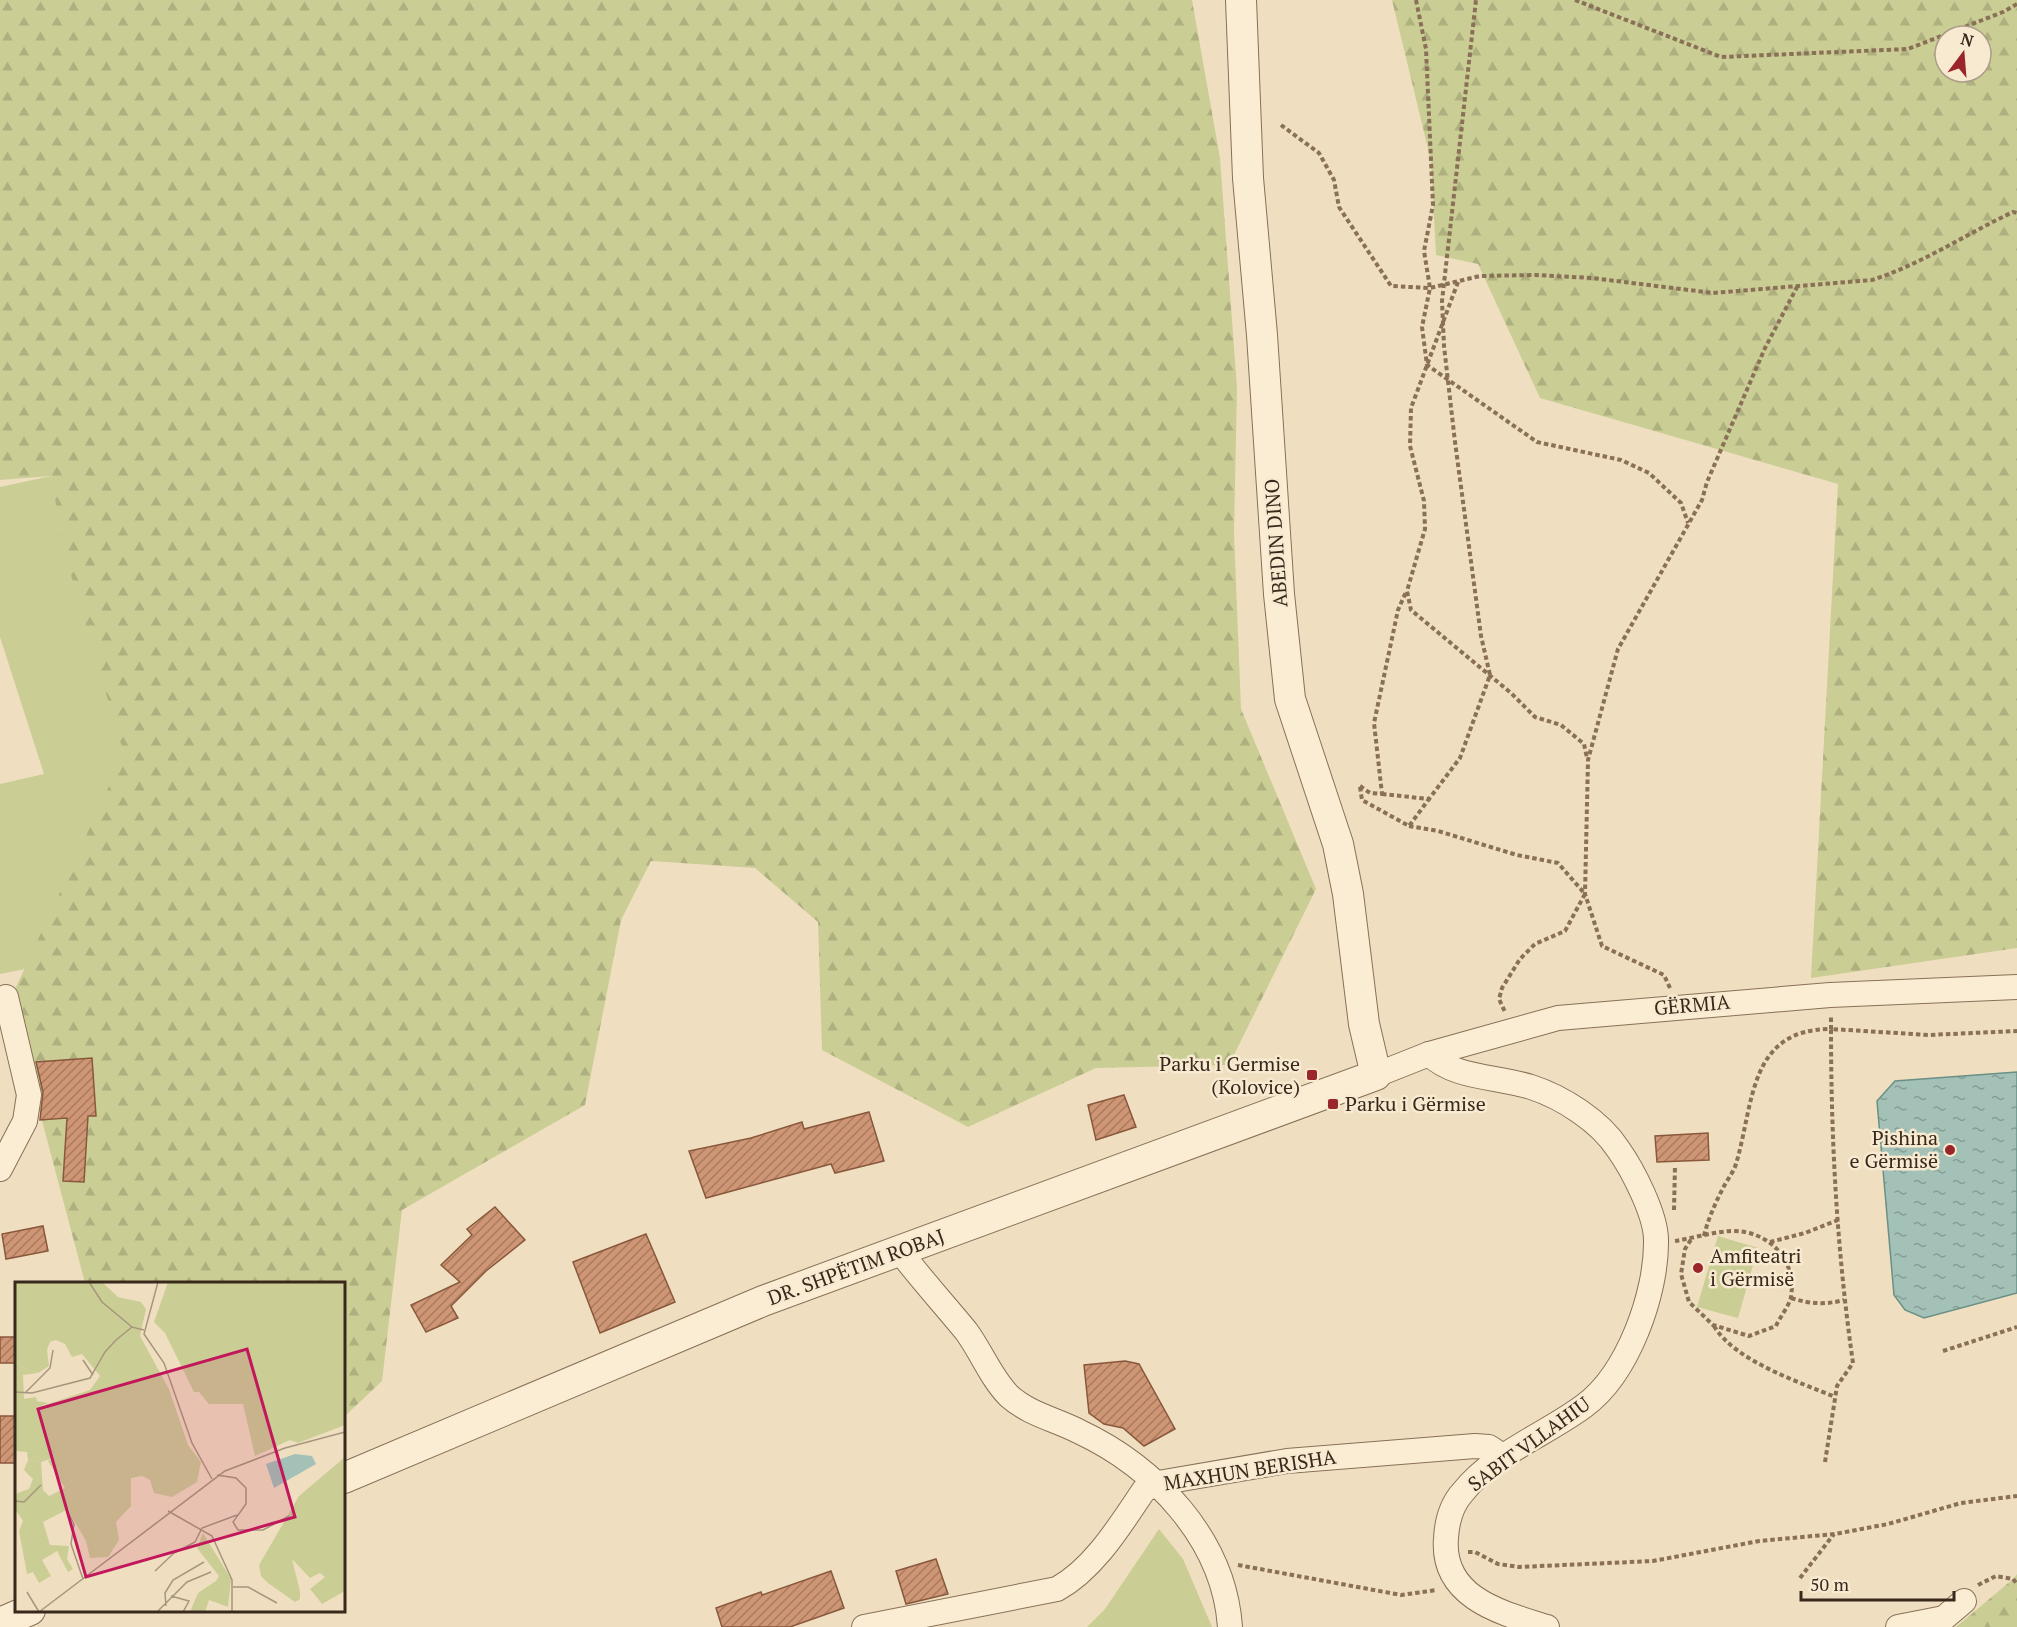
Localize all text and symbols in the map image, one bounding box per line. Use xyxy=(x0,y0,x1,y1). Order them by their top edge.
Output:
north arrow xyxy=(1933,24,1993,84)
text: N xyxy=(1958,27,1976,52)
street label: ABEDIN DINO xyxy=(1258,478,1293,608)
street label: GËRMIA xyxy=(1653,988,1731,1021)
place label: Parku i Germise (Kolovice) xyxy=(1159,1050,1300,1100)
marker: Parku i Germise (Kolovice) xyxy=(1305,1068,1319,1082)
place label: Parku i Gërmise xyxy=(1345,1090,1486,1117)
marker: Parku i Gërmise xyxy=(1326,1097,1340,1111)
place label: Pishina e Gërmisë xyxy=(1850,1124,1938,1174)
marker: Pishina e Gërmisë xyxy=(1943,1143,1957,1157)
street label: DR. SHPËTIM ROBAJ xyxy=(763,1222,948,1311)
place label: Amfiteatri i Gërmisë xyxy=(1710,1242,1802,1292)
marker: Amfiteatri i Gërmisë xyxy=(1691,1261,1705,1275)
inset map xyxy=(15,1282,345,1612)
street label: SABIT VLLAHIU xyxy=(1462,1390,1596,1497)
street label: MAXHUN BERISHA xyxy=(1162,1443,1338,1496)
scale bar xyxy=(1801,1564,1954,1602)
text: 50 m xyxy=(1810,1572,1850,1596)

